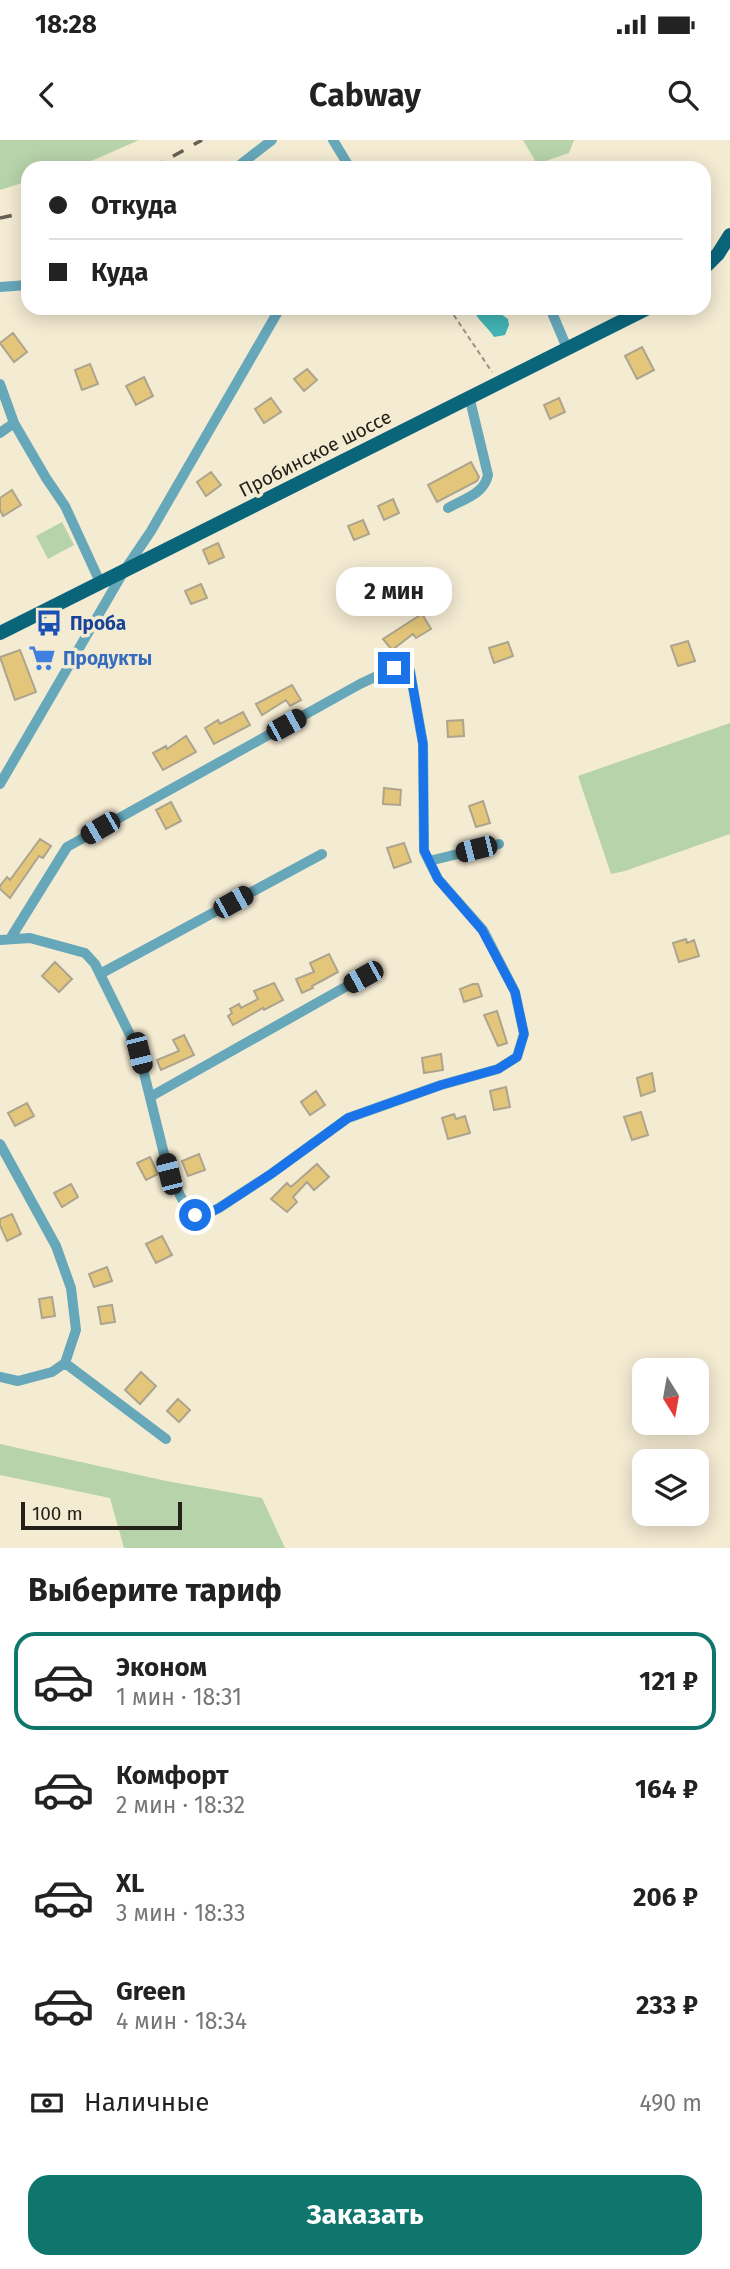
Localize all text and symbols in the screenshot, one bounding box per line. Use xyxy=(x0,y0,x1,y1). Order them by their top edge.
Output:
text: 18:28 xyxy=(35,9,97,40)
icon: back xyxy=(28,76,66,114)
text: Cabway xyxy=(309,76,421,114)
icon: search xyxy=(664,76,702,114)
text: Откуда xyxy=(91,190,177,221)
text: Куда xyxy=(91,257,149,288)
street label: Пробинское шоссе xyxy=(235,405,395,502)
callout: 2 мин xyxy=(336,566,452,616)
text: 2 мин xyxy=(364,577,424,605)
bus stop icon: Проба xyxy=(34,608,64,638)
place label: Проба xyxy=(70,612,126,635)
supermarket icon: Продукты xyxy=(27,643,57,673)
place label: Продукты xyxy=(63,647,152,670)
route end xyxy=(378,652,410,684)
car xyxy=(263,706,310,744)
car xyxy=(77,808,124,848)
car xyxy=(454,834,499,864)
car xyxy=(210,883,257,921)
car xyxy=(340,958,387,996)
car xyxy=(124,1030,155,1076)
car xyxy=(154,1151,185,1197)
route start xyxy=(179,1199,211,1231)
north arrow xyxy=(632,1358,709,1435)
map controls xyxy=(632,1358,709,1526)
button: layers xyxy=(632,1449,709,1526)
scale bar xyxy=(21,1499,182,1531)
text: 100 m xyxy=(32,1502,83,1525)
text: Выберите тариф xyxy=(28,1571,282,1609)
icon: car xyxy=(32,1650,95,1713)
text: Эконом xyxy=(116,1652,207,1683)
text: 121 ₽ xyxy=(639,1666,698,1697)
text: 1 мин · 18:31 xyxy=(116,1683,242,1711)
icon: car xyxy=(32,1758,95,1821)
text: Комфорт xyxy=(116,1760,229,1791)
text: 164 ₽ xyxy=(635,1774,698,1805)
text: 2 мин · 18:32 xyxy=(116,1791,245,1819)
icon: car xyxy=(32,1866,95,1929)
text: XL xyxy=(116,1868,144,1899)
text: 206 ₽ xyxy=(633,1882,698,1913)
text: 3 мин · 18:33 xyxy=(116,1899,245,1927)
icon: car xyxy=(32,1974,95,2037)
text: Green xyxy=(116,1976,186,2007)
text: 233 ₽ xyxy=(636,1990,698,2021)
text: 4 мин · 18:34 xyxy=(116,2007,247,2035)
icon: cash xyxy=(28,2084,66,2122)
text: Наличные xyxy=(84,2087,209,2118)
text: 490 m xyxy=(640,2089,702,2117)
button: Заказать xyxy=(28,2175,702,2255)

